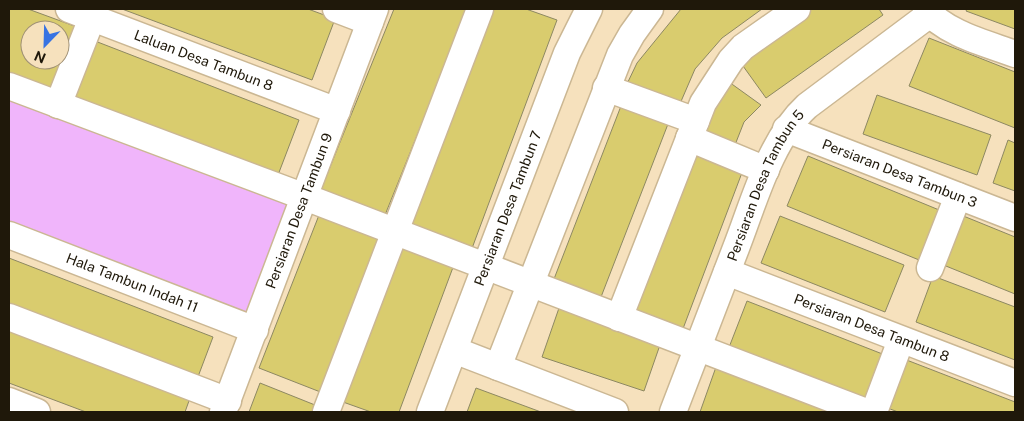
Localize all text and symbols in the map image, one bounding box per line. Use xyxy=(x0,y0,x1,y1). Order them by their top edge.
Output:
north arrow xyxy=(20,20,70,70)
street label: Laluan Desa Tambun 8 xyxy=(132,27,275,94)
text: N xyxy=(32,47,48,66)
street label: Persiaran Desa Tambun 5 xyxy=(724,106,807,263)
street label: Persiaran Desa Tambun 7 xyxy=(471,129,545,288)
street label: Persiaran Desa Tambun 9 xyxy=(262,131,336,291)
street label: Persiaran Desa Tambun 3 xyxy=(820,136,980,211)
street label: Hala Tambun Indah 11 xyxy=(64,250,200,315)
street label: Persiaran Desa Tambun 8 xyxy=(792,291,952,365)

